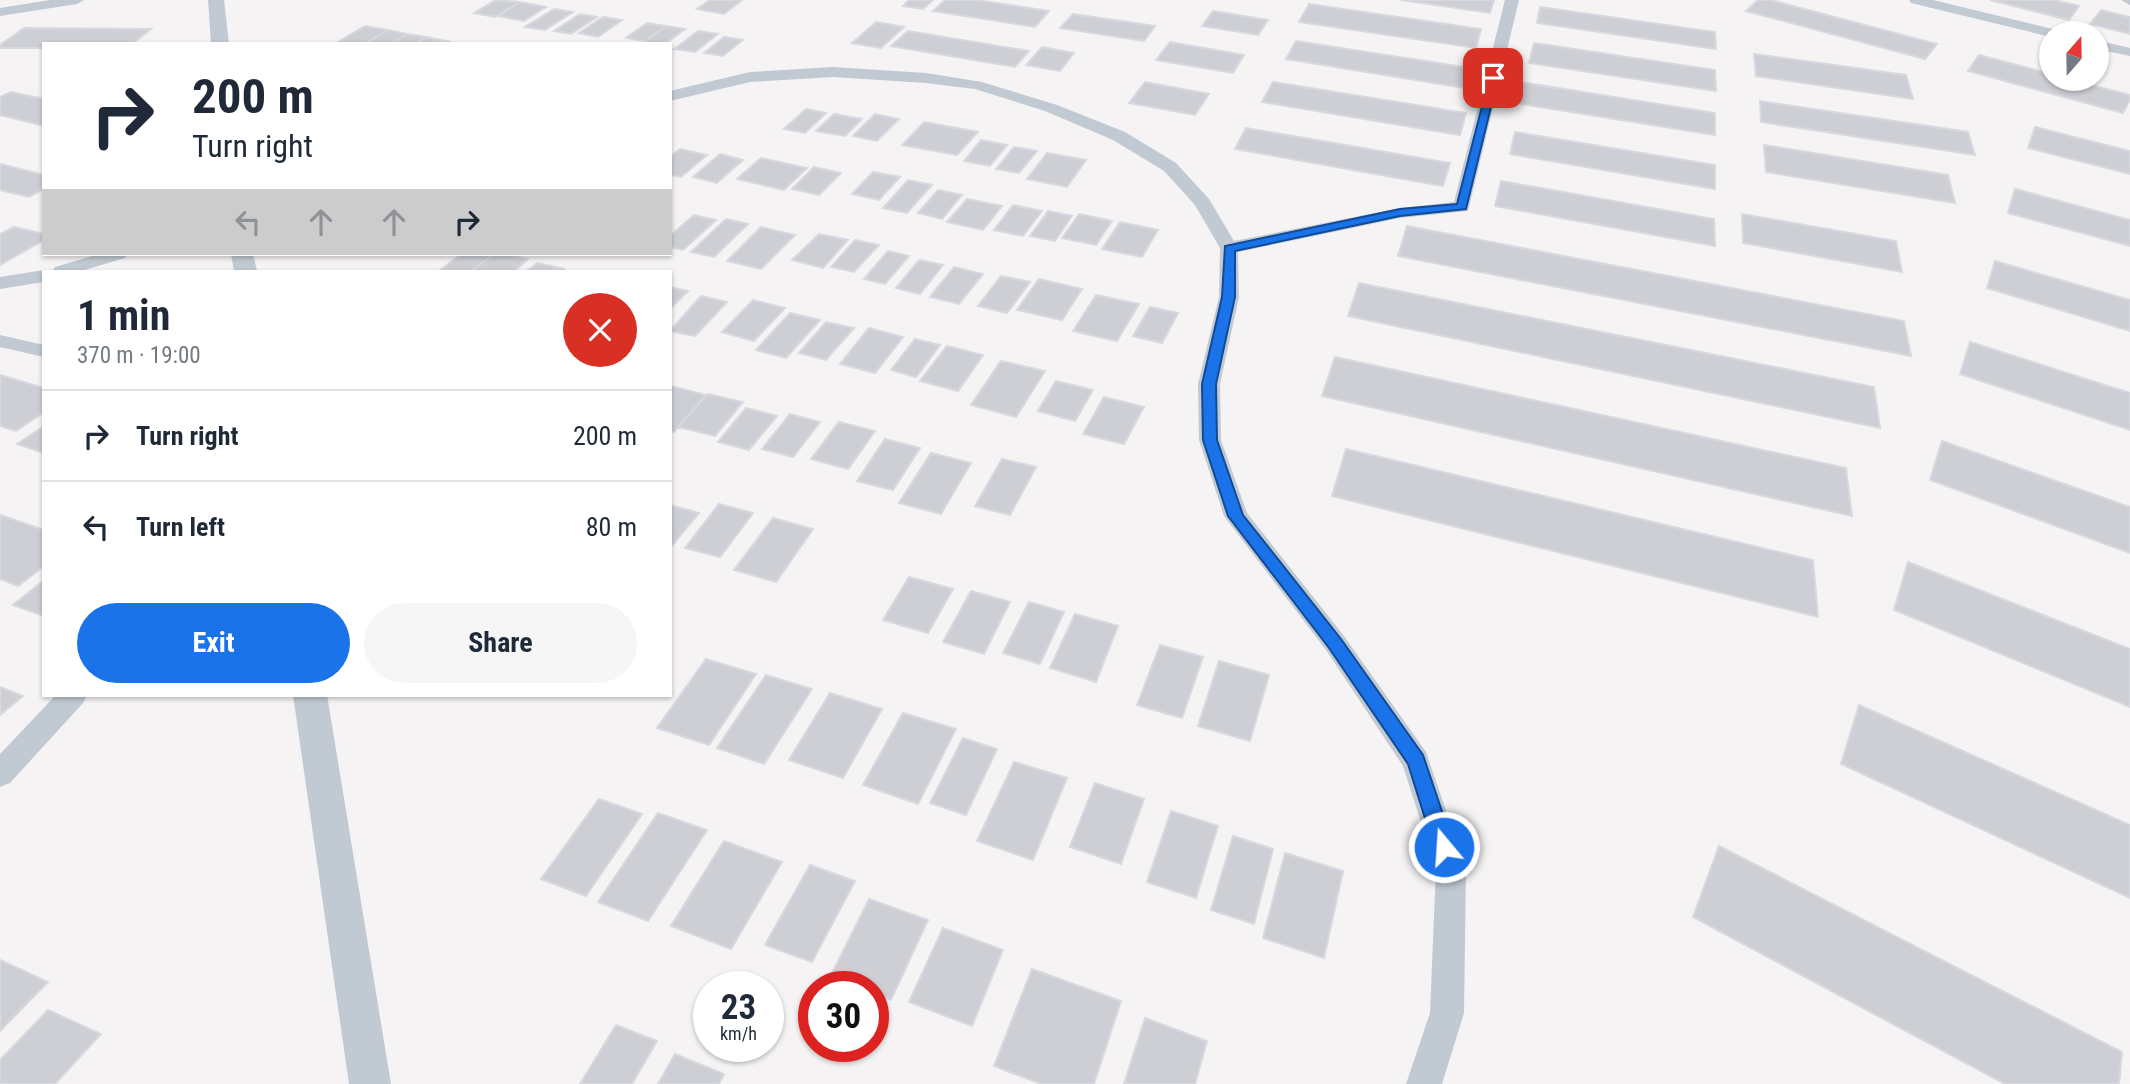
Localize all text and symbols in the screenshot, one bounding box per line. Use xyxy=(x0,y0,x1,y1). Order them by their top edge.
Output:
north arrow xyxy=(2039,21,2109,91)
map controls xyxy=(2039,21,2109,91)
pin xyxy=(1463,48,1523,108)
icon: arrive xyxy=(1474,59,1512,97)
text: 200 m xyxy=(192,68,314,125)
icon: right xyxy=(77,70,168,161)
text: Turn right xyxy=(192,127,313,165)
icon: left xyxy=(229,203,267,241)
icon: ahead xyxy=(302,203,340,241)
icon: ahead xyxy=(375,203,413,241)
icon: right xyxy=(448,203,486,241)
text: 1 min xyxy=(77,291,170,340)
button: close xyxy=(563,293,637,367)
text: 370 m · 19:00 xyxy=(77,342,201,369)
icon: right xyxy=(77,417,115,455)
text: Turn right xyxy=(136,421,238,451)
text: 200 m xyxy=(573,421,637,451)
icon: left xyxy=(77,508,115,546)
text: Turn left xyxy=(136,512,225,542)
text: 80 m xyxy=(586,512,637,542)
button: Exit xyxy=(77,603,350,683)
button: Share xyxy=(364,603,637,683)
position arrow xyxy=(1407,810,1481,884)
speed limit sign: 30 xyxy=(798,971,889,1062)
text: 23 xyxy=(721,987,756,1028)
text: km/h xyxy=(720,1023,757,1044)

